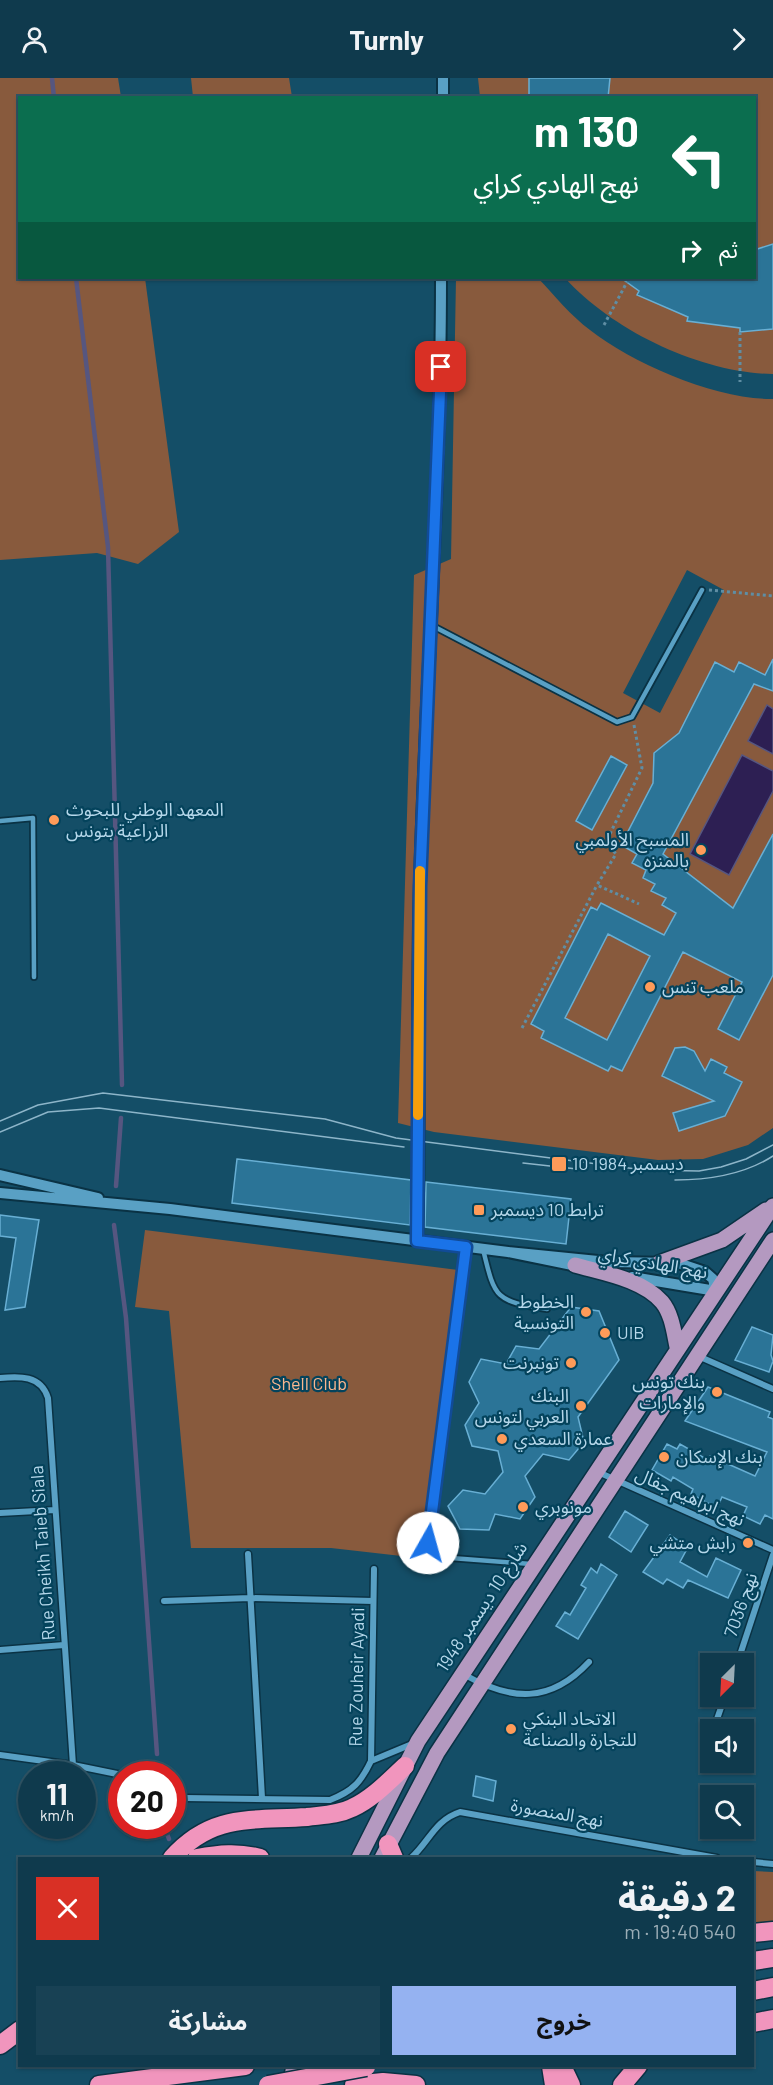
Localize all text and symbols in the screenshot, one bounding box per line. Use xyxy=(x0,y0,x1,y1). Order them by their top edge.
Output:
icon: person xyxy=(18,23,51,56)
text: Turnly xyxy=(349,23,424,55)
icon: forward xyxy=(722,23,755,56)
text: 130 m xyxy=(534,105,639,155)
icon: left xyxy=(660,120,738,198)
text: نهج الهادي كراي xyxy=(473,166,639,198)
icon: right xyxy=(674,234,707,267)
text: ثم xyxy=(719,236,738,262)
pin xyxy=(415,341,466,392)
icon: arrive xyxy=(424,350,457,383)
place label: المعهد الوطني للبحوث الزراعية بتونس xyxy=(66,798,224,842)
marker: المعهد الوطني للبحوث الزراعية بتونس xyxy=(47,813,61,827)
place label: المسبح الأولمبي بالمنزه xyxy=(576,828,689,872)
marker: المسبح الأولمبي بالمنزه xyxy=(694,843,708,857)
place label: ملعب تنس xyxy=(662,975,744,998)
marker: ملعب تنس xyxy=(643,980,657,994)
place label: 10 ديسمبر 1984 xyxy=(572,1152,684,1175)
marker: 10 ديسمبر 1984 xyxy=(550,1155,568,1173)
place label: ترابط 10 ديسمبر xyxy=(490,1198,604,1221)
marker: ترابط 10 ديسمبر xyxy=(472,1203,486,1217)
street label: نهج الهادي كراي xyxy=(596,1242,710,1286)
place label: الخطوط التونسية xyxy=(514,1290,574,1334)
marker: الخطوط التونسية xyxy=(579,1305,593,1319)
place label: UIB xyxy=(617,1321,645,1343)
marker: UIB xyxy=(598,1326,612,1340)
place label: تونبرنت xyxy=(503,1351,559,1374)
marker: تونبرنت xyxy=(564,1356,578,1370)
place label: بنك تونس والإمارات xyxy=(632,1370,705,1415)
park label: Shell Club xyxy=(271,1372,347,1394)
place label: البنك العربي لتونس xyxy=(475,1384,569,1430)
marker: بنك تونس والإمارات xyxy=(710,1385,724,1399)
marker: البنك العربي لتونس xyxy=(574,1399,588,1413)
place label: عمارة السعدي xyxy=(514,1427,612,1452)
marker: عمارة السعدي xyxy=(495,1432,509,1446)
place label: بنك الإسكان xyxy=(676,1445,763,1469)
marker: بنك الإسكان xyxy=(657,1450,671,1464)
street label: نهج ابراهيم جفال xyxy=(631,1462,748,1533)
street label: Rue Cheikh Taieb Siala xyxy=(25,1465,59,1641)
place label: مونوبري xyxy=(535,1495,592,1520)
marker: مونوبري xyxy=(516,1500,530,1514)
position arrow xyxy=(396,1511,460,1575)
place label: رابش متشي xyxy=(650,1531,736,1556)
marker: رابش متشي xyxy=(741,1536,755,1550)
street label: شارع 10 ديسمبر 1948 xyxy=(431,1537,535,1678)
street label: نهج 7036 xyxy=(719,1570,764,1641)
street label: Rue Zouheir Ayadi xyxy=(344,1607,368,1747)
north arrow xyxy=(700,1653,754,1707)
map controls xyxy=(700,1653,754,1839)
place label: الاتحاد البنكي للتجارة والصناعة xyxy=(523,1707,637,1751)
button: sound xyxy=(700,1719,754,1773)
marker: الاتحاد البنكي للتجارة والصناعة xyxy=(504,1722,518,1736)
speed limit sign: 20 xyxy=(108,1761,186,1839)
text: 11 xyxy=(46,1775,68,1811)
button: search xyxy=(700,1785,754,1839)
street label: نهج المنصورة xyxy=(509,1793,605,1834)
text: km/h xyxy=(40,1806,74,1824)
text: 2 دقيقة xyxy=(618,1875,736,1918)
button: close xyxy=(36,1877,99,1940)
text: 540 m · 19:40 xyxy=(624,1919,736,1943)
button: مشاركة xyxy=(36,1986,380,2055)
button: خروج xyxy=(392,1986,736,2055)

